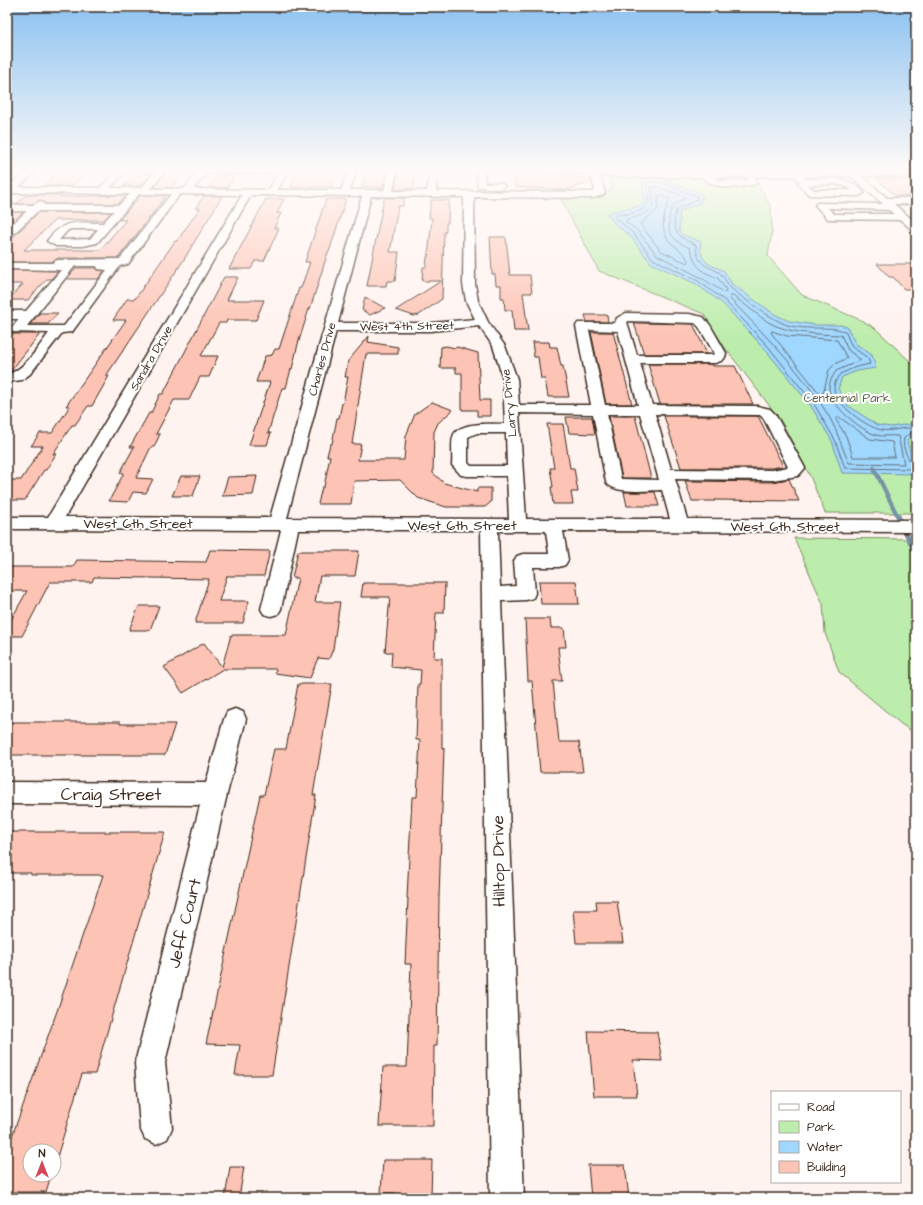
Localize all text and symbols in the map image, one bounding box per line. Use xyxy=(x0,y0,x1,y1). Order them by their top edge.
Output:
street label: West 4th Street xyxy=(360,317,454,336)
street label: Charles Drive xyxy=(305,320,341,398)
street label: Sandra Drive xyxy=(126,322,177,394)
street label: Larry Drive xyxy=(497,368,522,438)
park label: Centennial Park xyxy=(804,390,891,407)
street label: West 6th Street xyxy=(83,514,193,534)
street label: West 6th Street xyxy=(407,516,517,536)
street label: West 6th Street xyxy=(730,517,840,537)
street label: Craig Street xyxy=(61,783,161,808)
street label: Hilltop Drive xyxy=(486,815,512,907)
street label: Jeff Court xyxy=(162,876,208,971)
legend xyxy=(771,1091,901,1183)
text: Road xyxy=(807,1099,835,1116)
text: Park xyxy=(807,1119,835,1136)
text: Water xyxy=(807,1139,843,1156)
north arrow xyxy=(22,1143,62,1183)
text: N xyxy=(39,1146,46,1161)
text: Building xyxy=(807,1159,845,1177)

